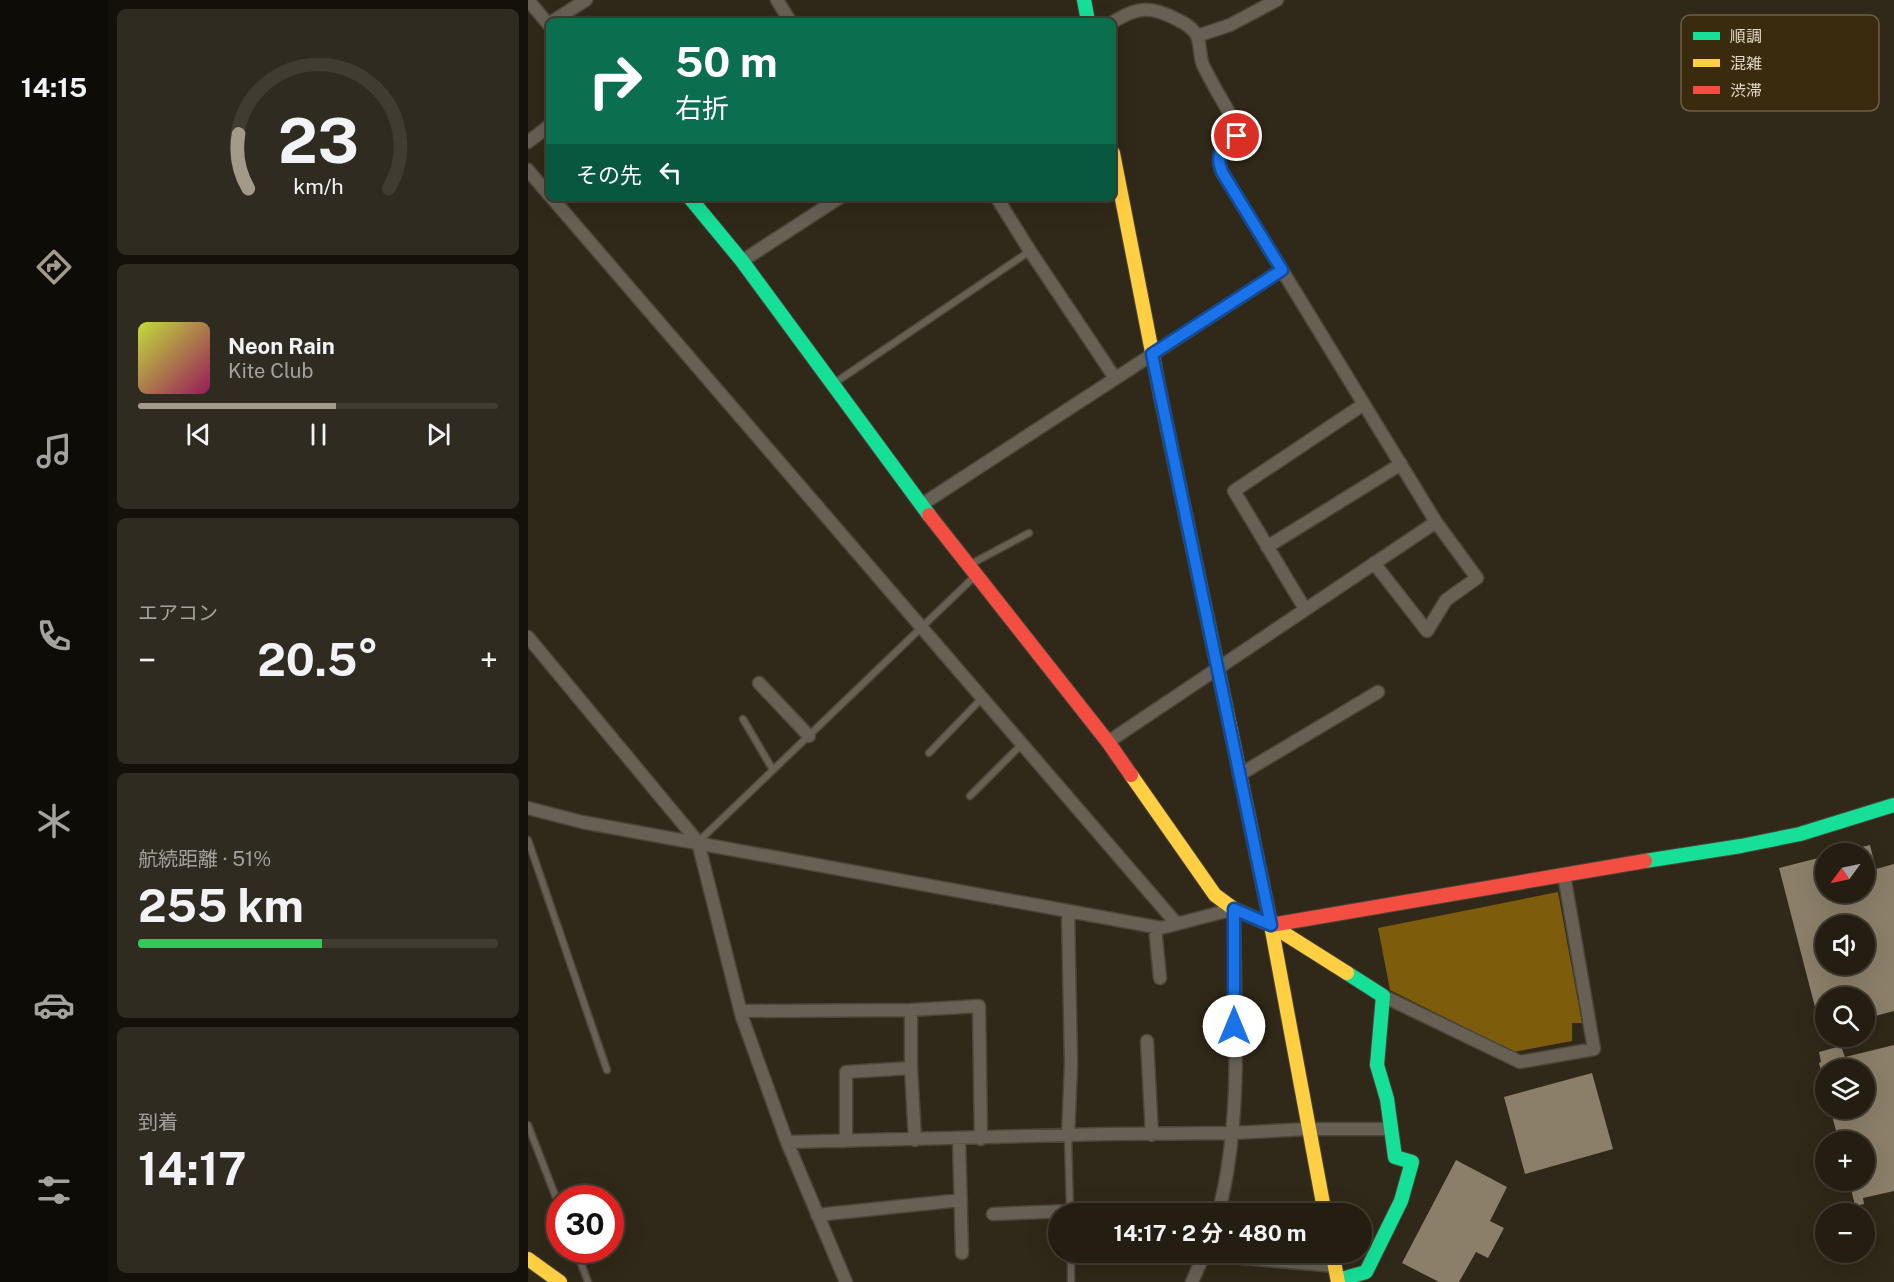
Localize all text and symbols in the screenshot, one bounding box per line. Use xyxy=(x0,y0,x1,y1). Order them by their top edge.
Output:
legend xyxy=(1681,15,1879,111)
text: 順調 xyxy=(1730,27,1762,46)
text: 50 m xyxy=(675,37,778,86)
icon: right xyxy=(576,42,654,120)
text: 混雑 xyxy=(1730,54,1762,73)
text: 14:15 xyxy=(21,71,87,103)
text: 渋滞 xyxy=(1730,81,1762,100)
text: 右折 xyxy=(675,92,729,124)
text: 23 xyxy=(277,104,359,177)
pin xyxy=(1211,110,1262,161)
icon: arrive xyxy=(1220,119,1253,152)
icon: left xyxy=(654,156,687,189)
text: その先 xyxy=(576,162,642,188)
text: km/h xyxy=(293,174,343,199)
icon: directions xyxy=(33,246,75,288)
text: Neon Rain xyxy=(228,333,335,359)
text: Kite Club xyxy=(228,359,313,383)
icon: previous xyxy=(182,418,215,451)
icon: pause xyxy=(302,418,335,451)
icon: next xyxy=(422,418,455,451)
icon: music xyxy=(33,430,75,472)
text: エアコン xyxy=(138,601,218,625)
icon: phone xyxy=(33,615,75,657)
text: 20.5° xyxy=(257,633,379,686)
text: − xyxy=(138,641,156,679)
text: + xyxy=(480,641,498,679)
icon: climate xyxy=(33,800,75,842)
north arrow xyxy=(1815,843,1875,903)
map controls xyxy=(1815,843,1875,1263)
text: 航続距離 · 51% xyxy=(138,847,271,871)
text: 255 km xyxy=(138,879,304,932)
button: sound xyxy=(1815,915,1875,975)
icon: car xyxy=(33,984,75,1026)
button: search xyxy=(1815,987,1875,1047)
position arrow xyxy=(1202,994,1266,1058)
button: layers xyxy=(1815,1059,1875,1119)
text: 到着 xyxy=(138,1110,178,1134)
button: + xyxy=(1815,1131,1875,1191)
text: 14:17 xyxy=(138,1142,246,1195)
icon: filters xyxy=(33,1169,75,1211)
speed limit sign: 30 xyxy=(546,1185,624,1263)
button: − xyxy=(1815,1203,1875,1263)
text: 14:17 · 2 分 · 480 m xyxy=(1114,1220,1306,1246)

